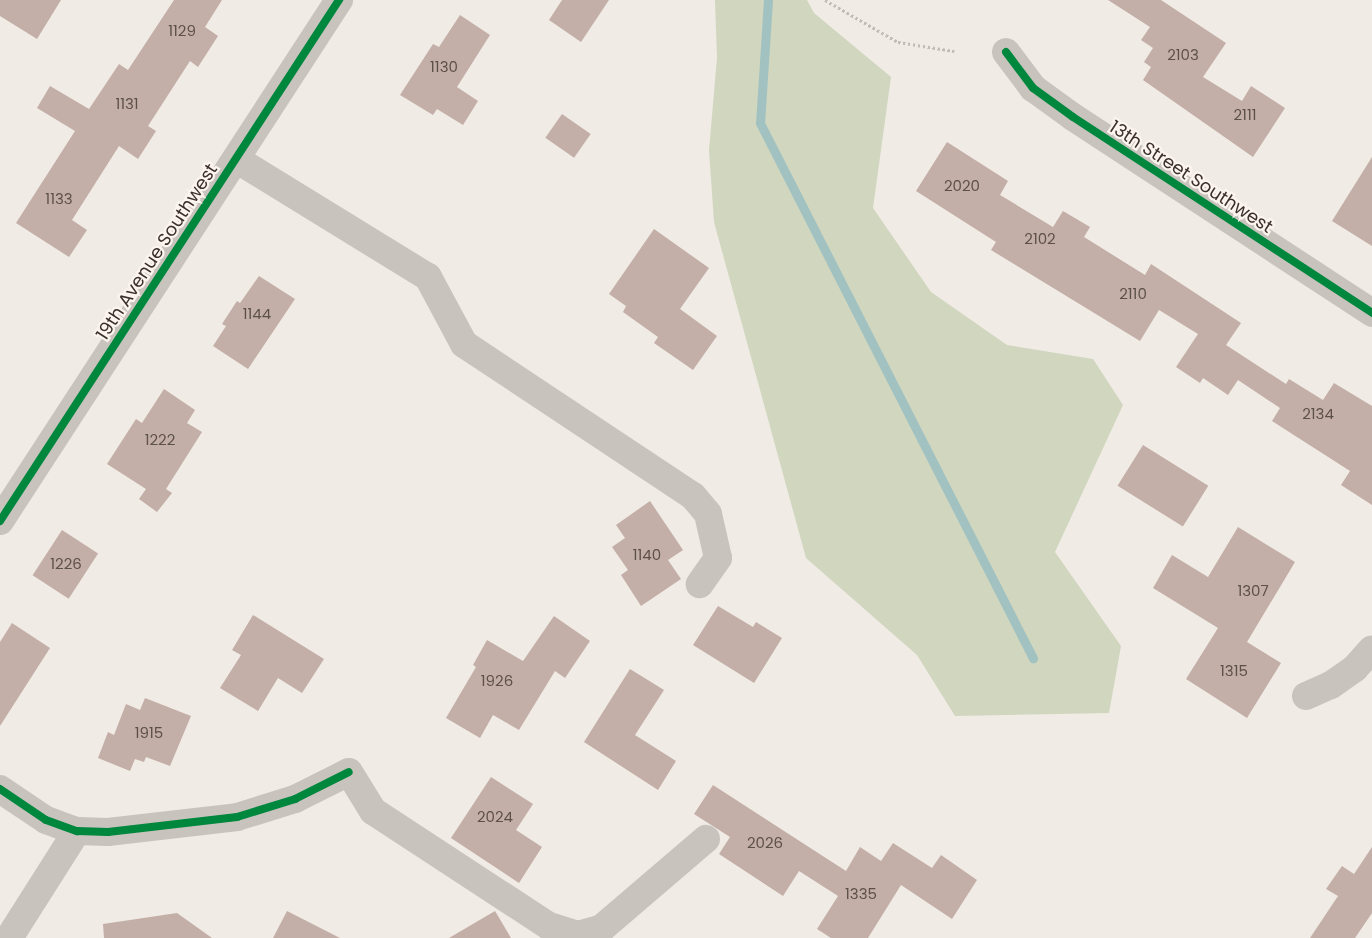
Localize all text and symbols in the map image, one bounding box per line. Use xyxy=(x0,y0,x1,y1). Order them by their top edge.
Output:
house number: 1129 xyxy=(168,22,196,40)
house number: 2103 xyxy=(1167,46,1199,64)
house number: 1130 xyxy=(430,58,458,76)
house number: 1131 xyxy=(115,95,139,113)
house number: 2111 xyxy=(1233,106,1257,124)
street label: 13th Street Southwest xyxy=(1105,116,1277,238)
street label: 19th Avenue Southwest xyxy=(92,160,222,344)
house number: 2020 xyxy=(944,177,980,195)
house number: 1133 xyxy=(45,190,73,208)
house number: 2102 xyxy=(1024,230,1056,248)
house number: 2110 xyxy=(1119,285,1147,303)
house number: 1144 xyxy=(243,305,271,323)
house number: 2134 xyxy=(1302,405,1334,423)
house number: 1222 xyxy=(145,431,175,449)
house number: 1140 xyxy=(633,546,661,564)
house number: 1226 xyxy=(50,555,82,573)
house number: 1307 xyxy=(1237,582,1269,600)
house number: 1315 xyxy=(1220,662,1248,680)
house number: 1926 xyxy=(481,672,513,690)
house number: 1915 xyxy=(135,724,163,742)
house number: 2024 xyxy=(477,808,513,826)
house number: 2026 xyxy=(747,834,783,852)
house number: 1335 xyxy=(845,885,877,903)

